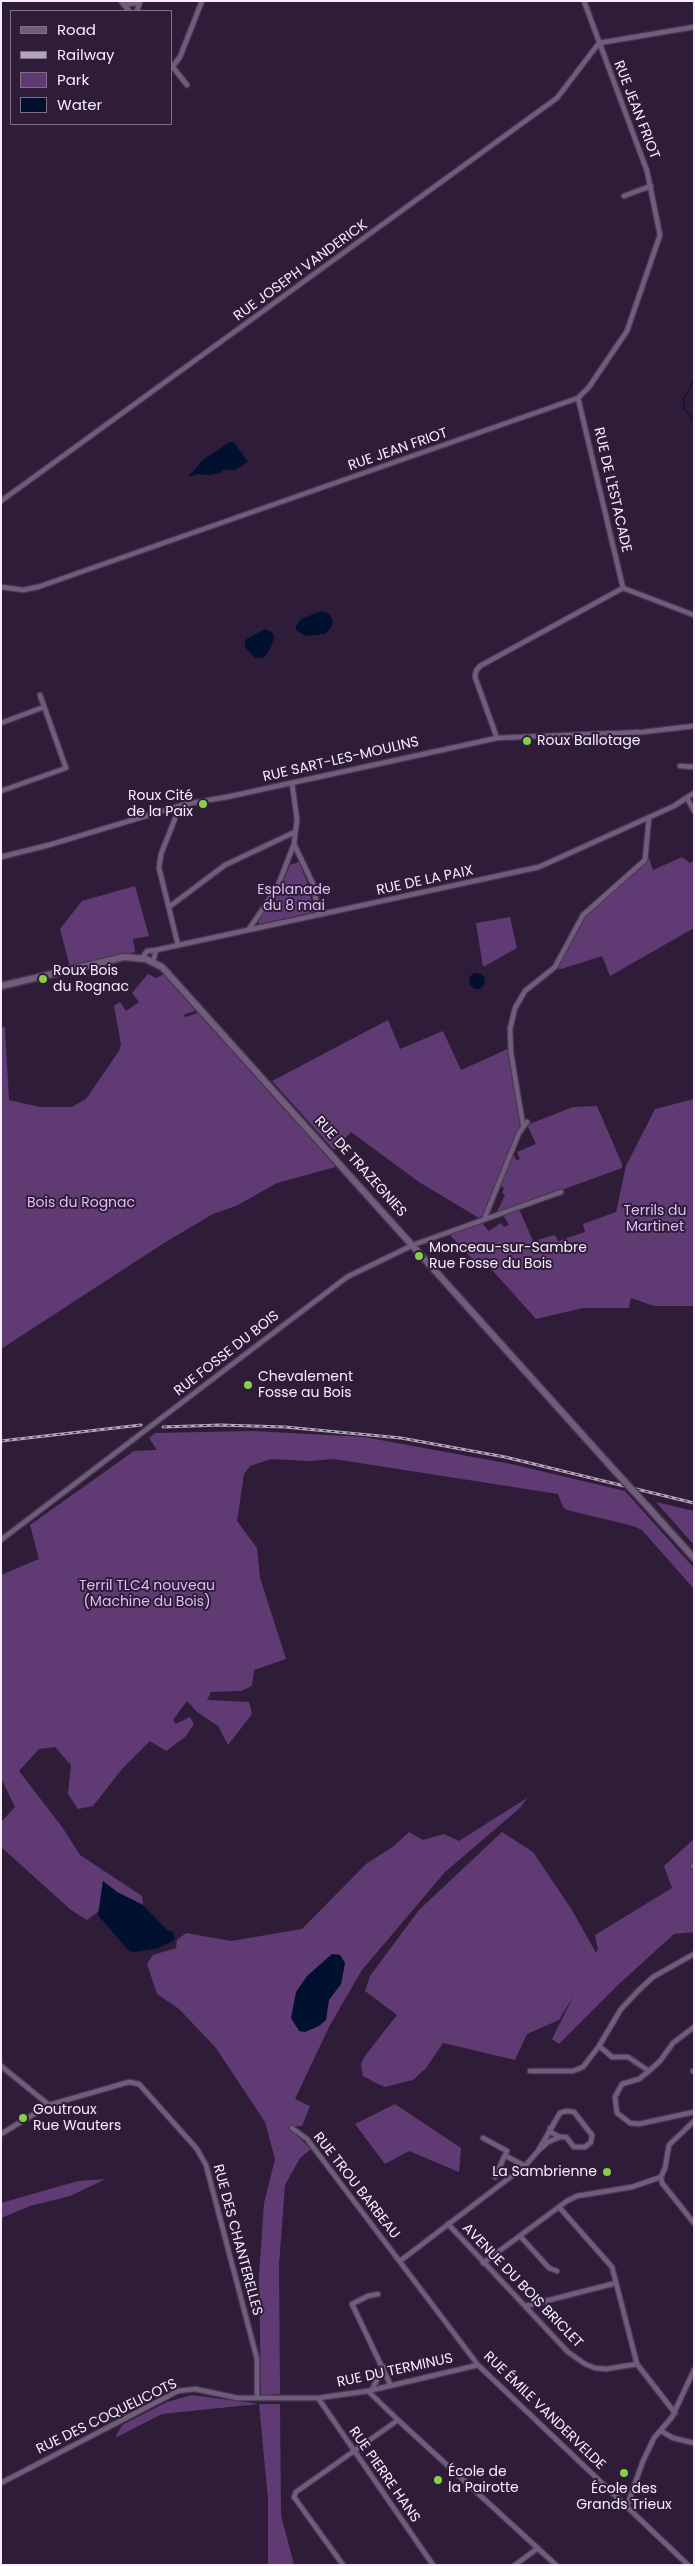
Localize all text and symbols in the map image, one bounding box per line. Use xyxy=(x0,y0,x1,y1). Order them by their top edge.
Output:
legend xyxy=(10,10,172,125)
text: Road xyxy=(57,19,96,40)
text: Railway xyxy=(57,44,115,65)
street label: RUE JEAN FRIOT xyxy=(610,58,662,162)
text: Park xyxy=(57,69,89,90)
text: Water xyxy=(57,94,102,115)
street label: RUE JOSEPH VANDERICK xyxy=(231,217,371,325)
street label: RUE JEAN FRIOT xyxy=(346,425,450,475)
street label: RUE DE L'ESTACADE xyxy=(589,426,635,554)
place label: Roux Ballotage xyxy=(537,733,640,749)
street label: RUE SART-LES-MOULINS xyxy=(261,734,421,786)
marker: Roux Ballotage xyxy=(521,735,533,747)
place label: Roux Cité de la Paix xyxy=(127,788,193,820)
marker: Roux Cité de la Paix xyxy=(197,798,209,810)
street label: RUE DE LA PAIX xyxy=(375,863,475,899)
park label: Esplanade du 8 mai xyxy=(257,882,331,914)
place label: Roux Bois du Rognac xyxy=(53,963,129,996)
marker: Roux Bois du Rognac xyxy=(37,973,49,985)
street label: RUE DE TRAZEGNIES xyxy=(310,1113,410,1221)
park label: Bois du Rognac xyxy=(27,1195,135,1211)
park label: Terrils du Martinet xyxy=(623,1203,687,1236)
place label: Monceau-sur-Sambre Rue Fosse du Bois xyxy=(429,1240,587,1272)
marker: Monceau-sur-Sambre Rue Fosse du Bois xyxy=(413,1250,425,1262)
street label: RUE FOSSE DU BOIS xyxy=(171,1308,283,1400)
place label: Chevalement Fosse au Bois xyxy=(258,1369,353,1401)
marker: Chevalement Fosse au Bois xyxy=(242,1379,254,1391)
park label: Terril TLC4 nouveau (Machine du Bois) xyxy=(79,1578,215,1610)
place label: Goutroux Rue Wauters xyxy=(33,2102,121,2134)
marker: Goutroux Rue Wauters xyxy=(17,2112,29,2124)
street label: RUE TROU BARBEAU xyxy=(309,2129,403,2243)
street label: RUE DES CHANTERELLES xyxy=(209,2163,265,2317)
place label: La Sambrienne xyxy=(492,2164,597,2180)
marker: La Sambrienne xyxy=(601,2166,613,2178)
street label: AVENUE DU BOIS BRICLET xyxy=(458,2220,586,2352)
street label: RUE ÉMILE VANDERVELDE xyxy=(480,2348,608,2474)
street label: RUE DU TERMINUS xyxy=(335,2350,455,2392)
street label: RUE DES COQUELICOTS xyxy=(34,2376,180,2458)
street label: RUE PIERRE HANS xyxy=(345,2424,423,2526)
place label: École de la Pairotte xyxy=(448,2464,519,2496)
marker: École des Grands Trieux xyxy=(618,2467,630,2479)
marker: École de la Pairotte xyxy=(432,2474,444,2486)
place label: École des Grands Trieux xyxy=(576,2481,672,2514)

